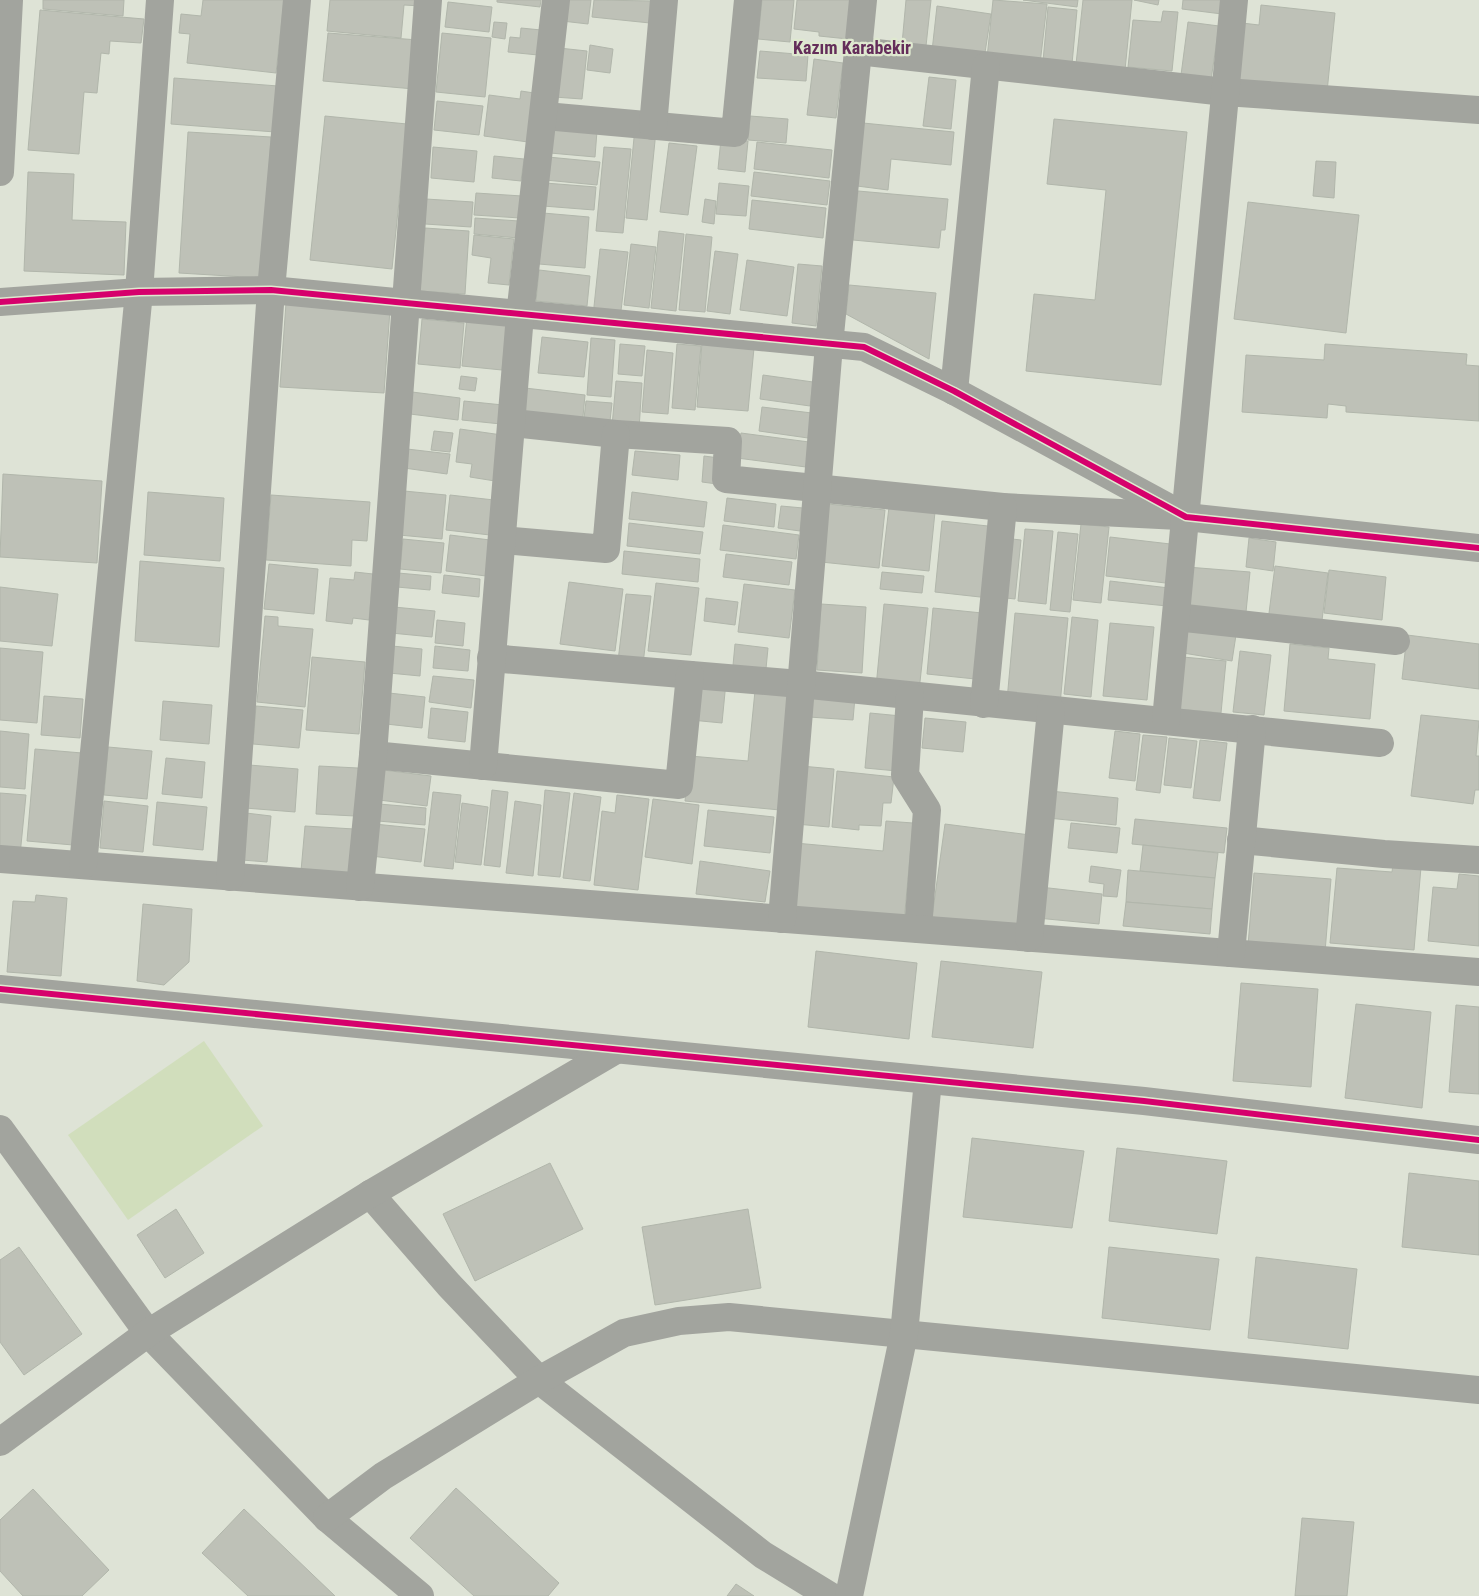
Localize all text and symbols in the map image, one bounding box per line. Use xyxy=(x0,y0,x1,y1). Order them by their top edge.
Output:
district label: Kazım Karabekir xyxy=(793,37,911,58)

